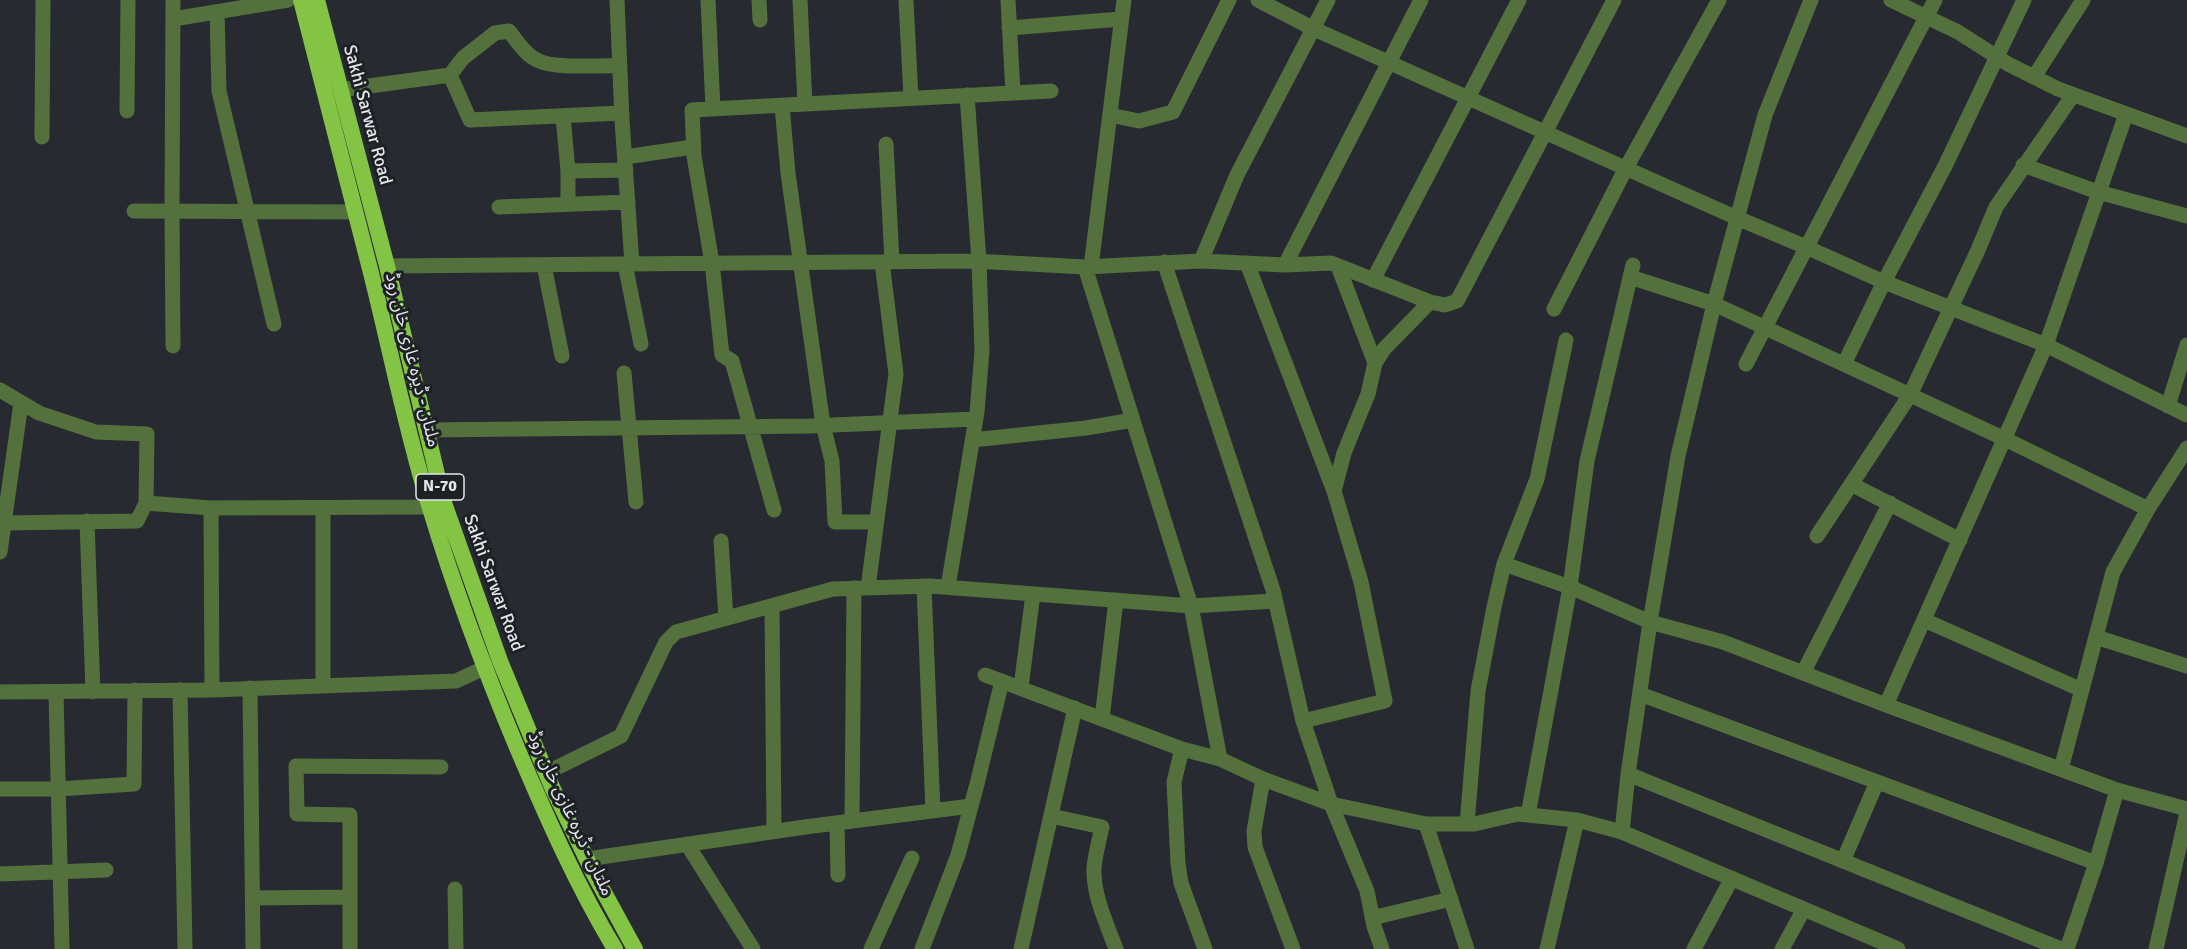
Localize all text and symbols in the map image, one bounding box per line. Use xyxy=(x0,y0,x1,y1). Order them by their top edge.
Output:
street label: Sakhi Sarwar Road xyxy=(338,43,396,187)
street label: ملتان - ڈیرہ غازی خان روڈ xyxy=(380,271,444,449)
road number: N-70 xyxy=(416,474,464,500)
street label: Sakhi Sarwar Road xyxy=(458,512,528,654)
street label: ملتان - ڈیرہ غازی خان روڈ xyxy=(522,728,618,900)

